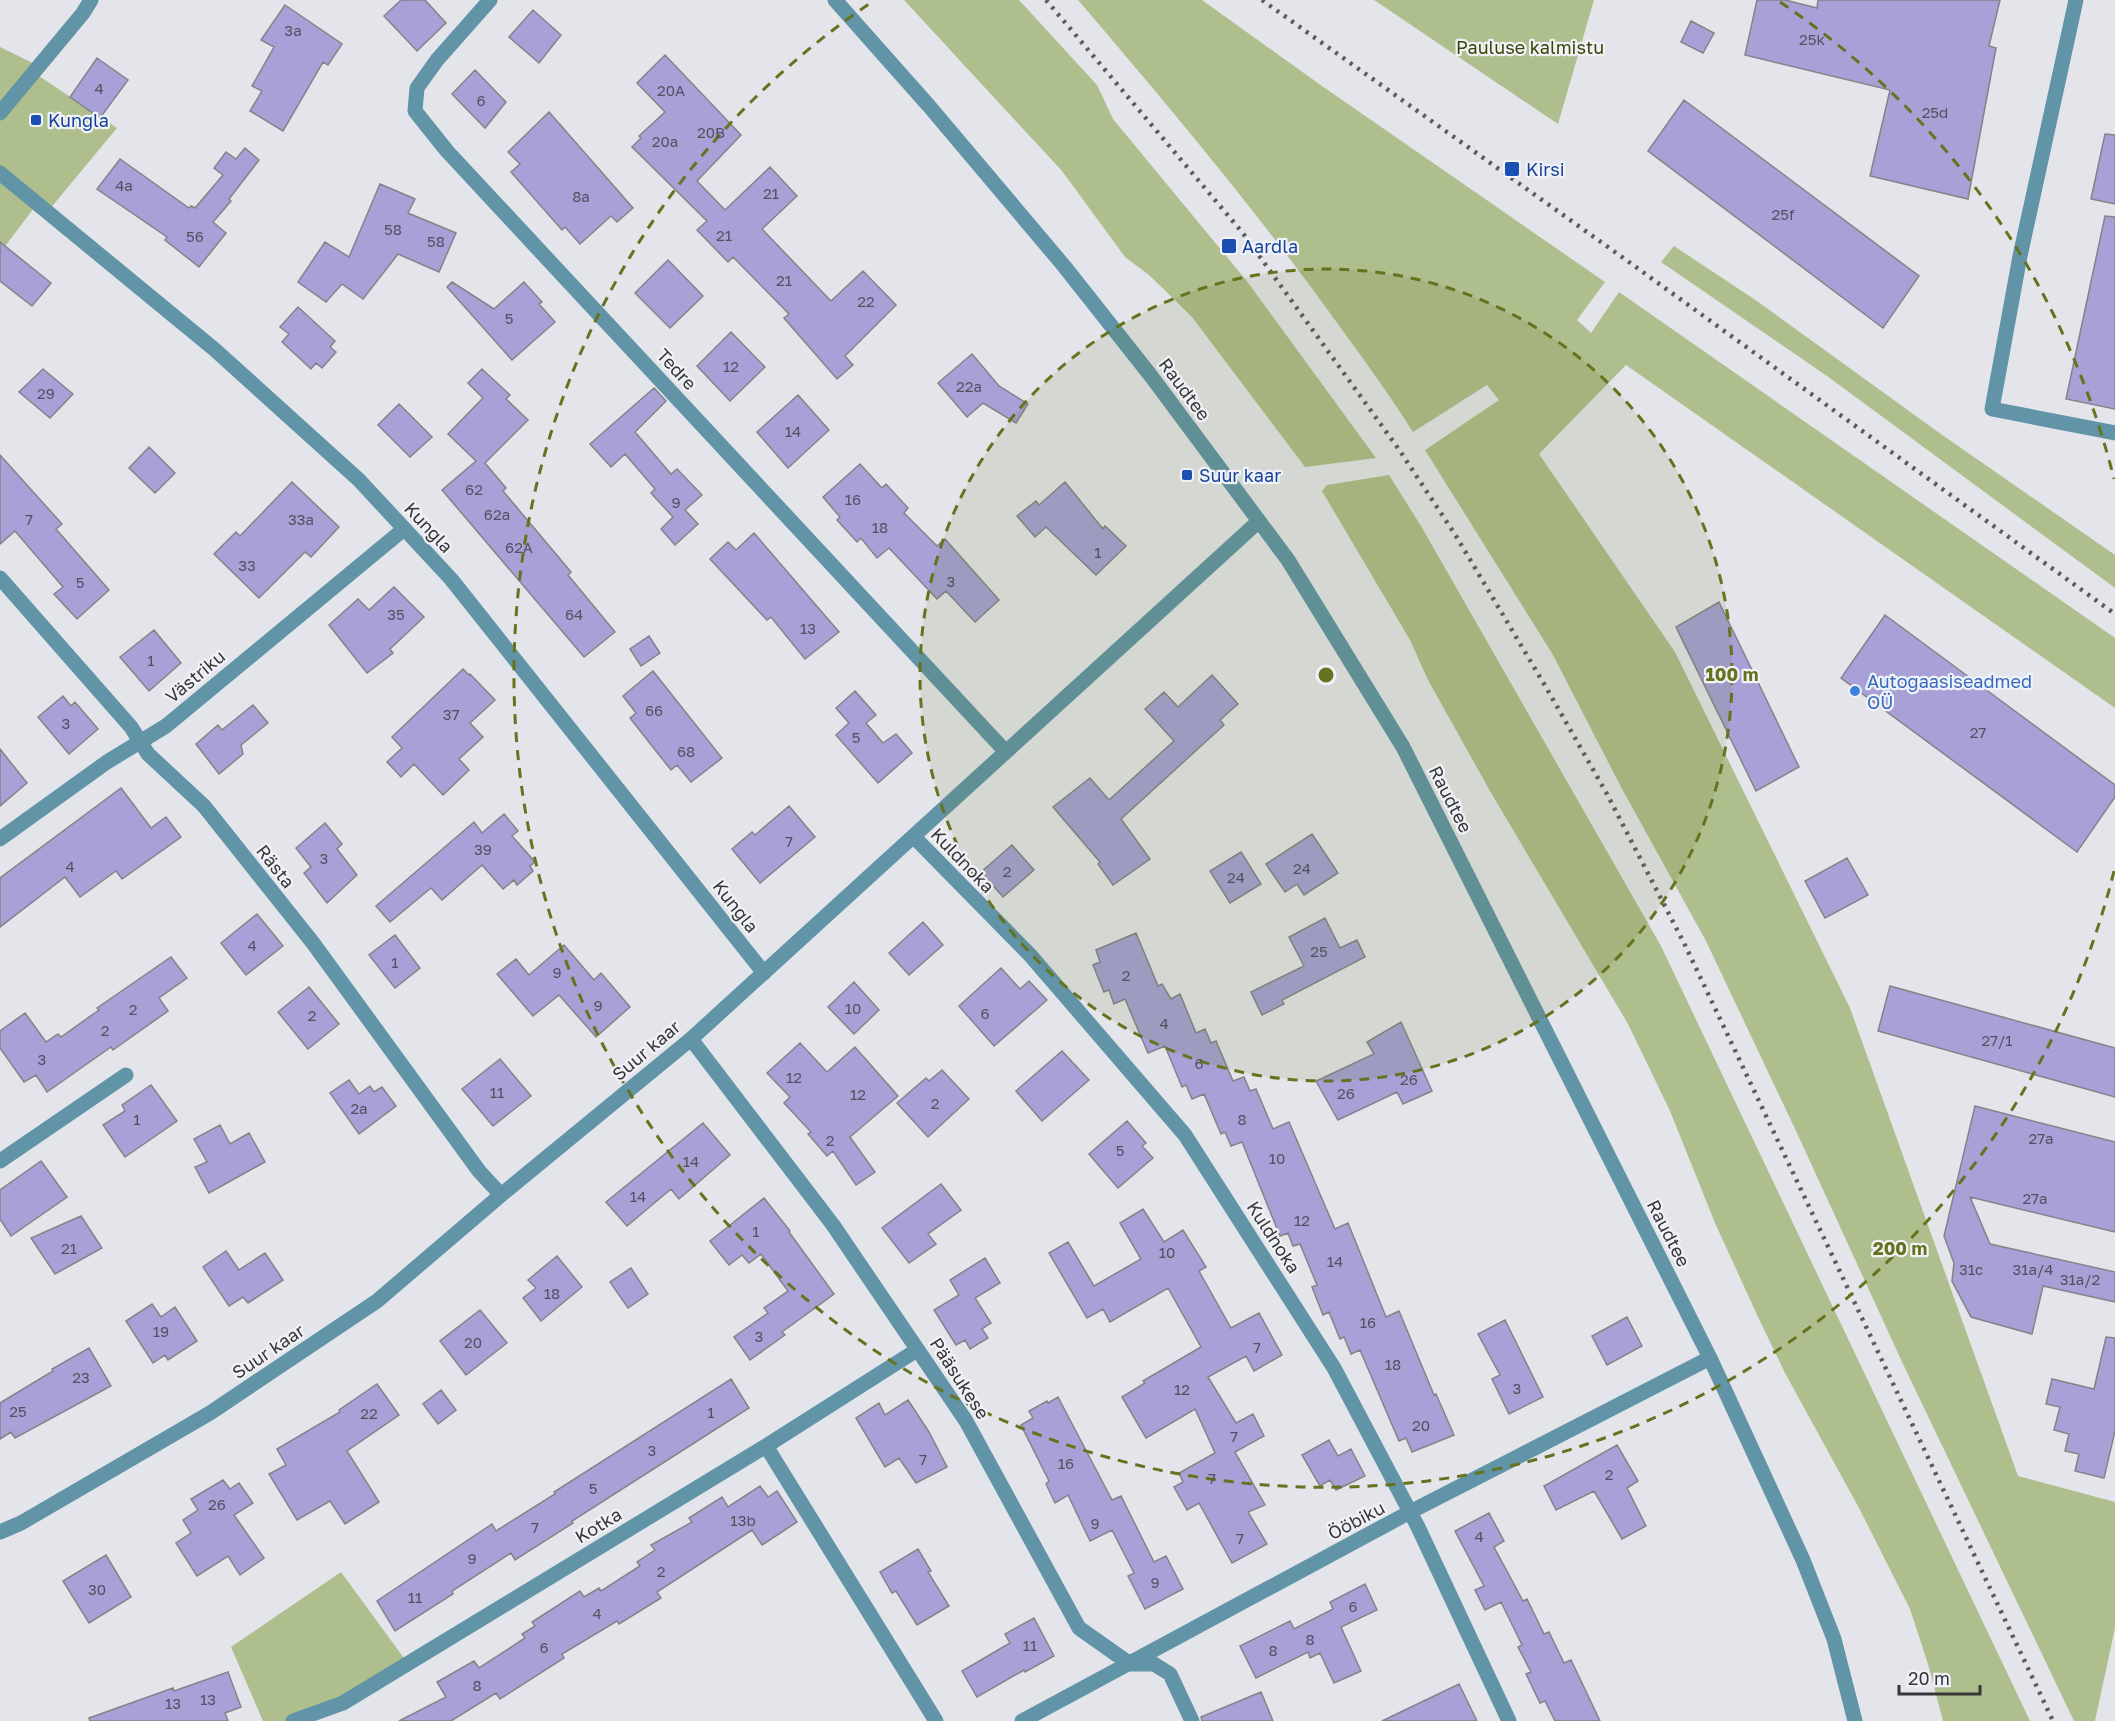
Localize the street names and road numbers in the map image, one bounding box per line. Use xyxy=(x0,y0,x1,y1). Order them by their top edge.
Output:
street label: Tedre xyxy=(652,344,702,394)
street label: Raudtee xyxy=(1154,354,1216,424)
street label: Kungla xyxy=(400,497,458,557)
street label: Västriku xyxy=(161,645,229,707)
street label: Raudtee xyxy=(1425,762,1477,836)
street label: Kuldnoka xyxy=(927,823,999,897)
street label: Rästa xyxy=(252,840,300,892)
street label: Kungla xyxy=(709,875,763,937)
street label: Suur kaar xyxy=(607,1015,685,1085)
street label: Raudtee xyxy=(1643,1196,1695,1270)
street label: Kuldnoka xyxy=(1243,1197,1305,1277)
street label: Suur kaar xyxy=(228,1319,308,1383)
street label: Pääsukese xyxy=(926,1333,994,1423)
street label: Ööbiku xyxy=(1324,1496,1388,1544)
street label: Kotka xyxy=(571,1503,625,1547)

